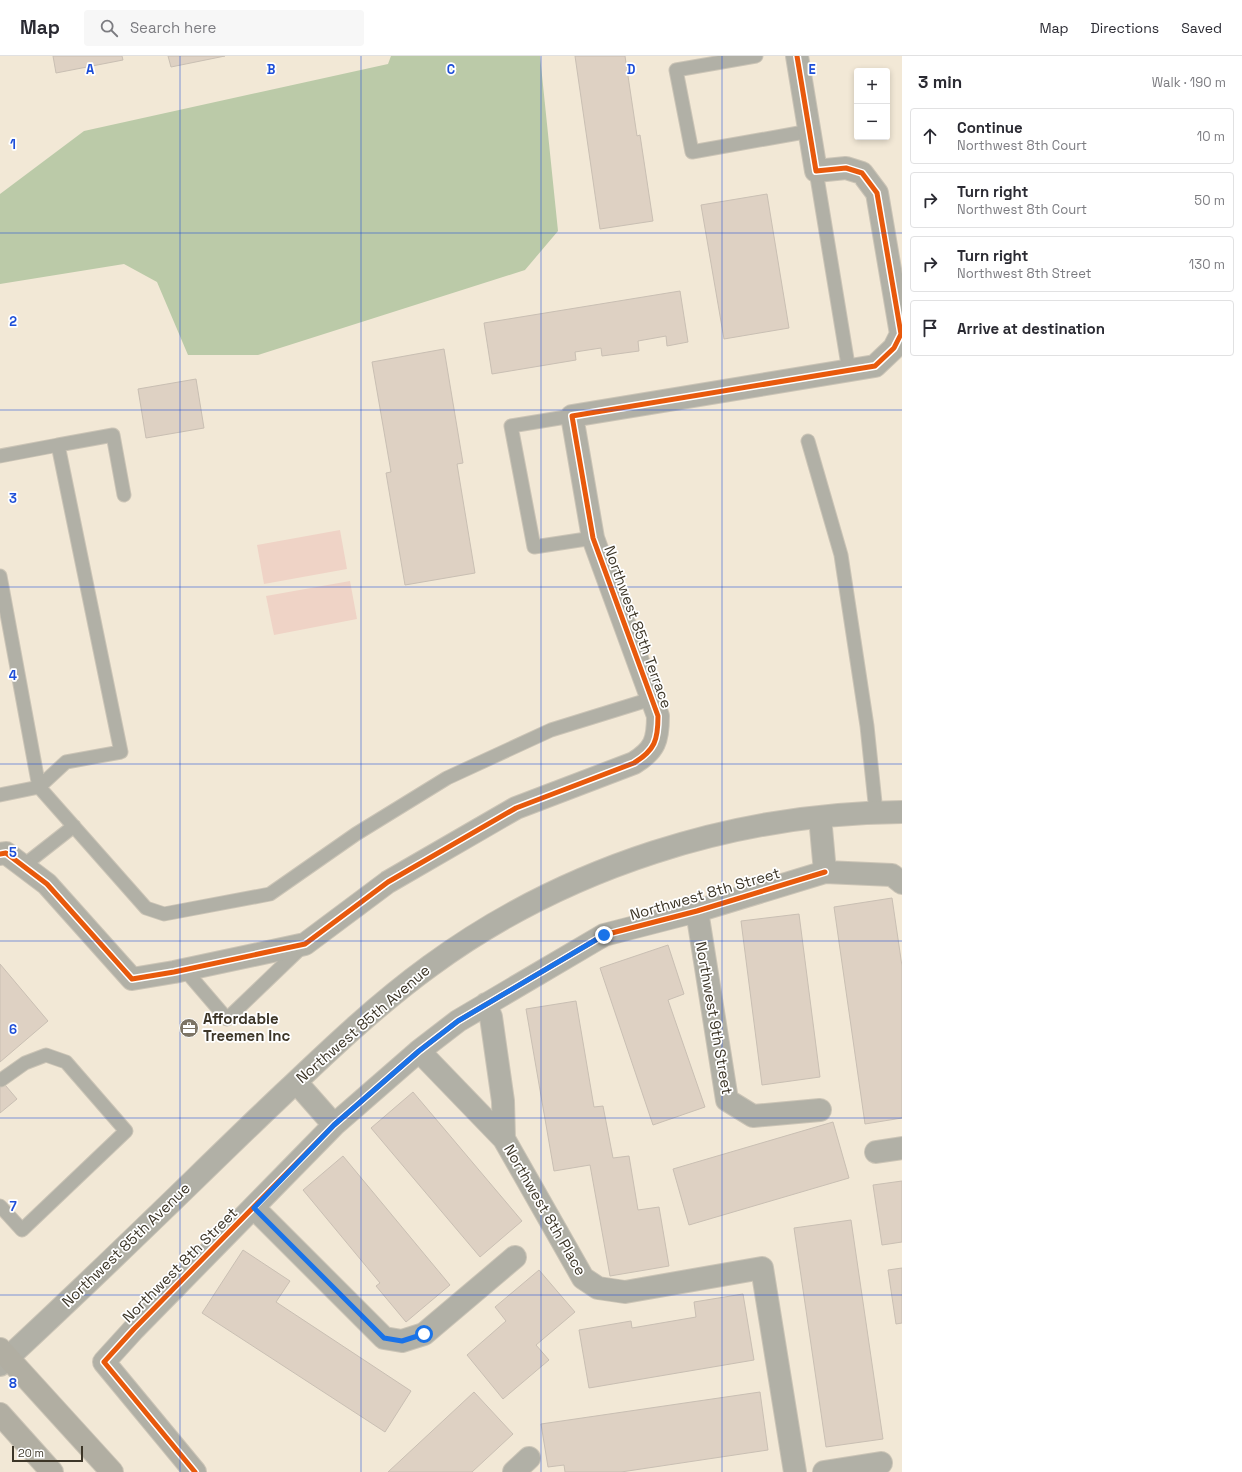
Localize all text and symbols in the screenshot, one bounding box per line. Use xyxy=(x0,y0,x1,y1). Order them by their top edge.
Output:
search box xyxy=(84,10,364,46)
text: Map xyxy=(20,15,60,40)
icon: search xyxy=(98,17,120,39)
text: Search here xyxy=(130,18,216,37)
text: Map xyxy=(1039,19,1069,37)
text: Directions xyxy=(1091,19,1159,37)
text: Saved xyxy=(1181,19,1222,37)
text: A xyxy=(86,61,95,78)
text: B xyxy=(267,61,276,78)
text: C xyxy=(447,61,455,78)
text: D xyxy=(627,61,636,78)
text: E xyxy=(808,61,816,78)
map controls xyxy=(854,68,890,140)
button: + xyxy=(854,68,890,104)
text: 3 min xyxy=(918,71,962,93)
text: Walk · 190 m xyxy=(1152,74,1226,91)
button: − xyxy=(854,104,890,140)
text: Continue xyxy=(957,118,1023,137)
icon: ahead xyxy=(919,125,941,147)
text: 10 m xyxy=(1197,128,1225,145)
text: 1 xyxy=(10,136,16,153)
text: Northwest 8th Court xyxy=(957,137,1087,154)
text: Turn right xyxy=(957,182,1028,201)
icon: right xyxy=(919,189,941,211)
text: 50 m xyxy=(1194,192,1225,209)
text: Northwest 8th Court xyxy=(957,201,1087,218)
text: Turn right xyxy=(957,246,1028,265)
icon: right xyxy=(919,253,941,275)
text: 130 m xyxy=(1189,256,1225,273)
text: Northwest 8th Street xyxy=(957,265,1092,282)
text: 2 xyxy=(9,313,17,330)
icon: arrive xyxy=(919,317,941,339)
text: Arrive at destination xyxy=(957,319,1105,338)
text: 3 xyxy=(9,490,17,507)
street label: Northwest 85th Terrace xyxy=(600,543,677,711)
text: 4 xyxy=(9,667,17,684)
text: 5 xyxy=(9,844,17,861)
street label: Northwest 8th Street xyxy=(628,863,782,924)
route end xyxy=(595,926,613,944)
street label: Northwest 9th Street xyxy=(692,940,737,1096)
street label: Northwest 85th Avenue xyxy=(292,960,434,1087)
place label: Affordable Treemen Inc xyxy=(203,1009,290,1045)
office icon: Affordable Treemen Inc xyxy=(178,1017,200,1039)
text: 6 xyxy=(9,1021,17,1038)
street label: Northwest 8th Place xyxy=(500,1141,591,1279)
street label: Northwest 85th Avenue xyxy=(57,1178,194,1311)
text: 7 xyxy=(9,1198,17,1215)
street label: Northwest 8th Street xyxy=(118,1203,241,1326)
route start xyxy=(415,1325,433,1343)
text: 8 xyxy=(9,1375,17,1392)
scale bar xyxy=(12,1444,83,1463)
text: 20 m xyxy=(18,1446,44,1460)

